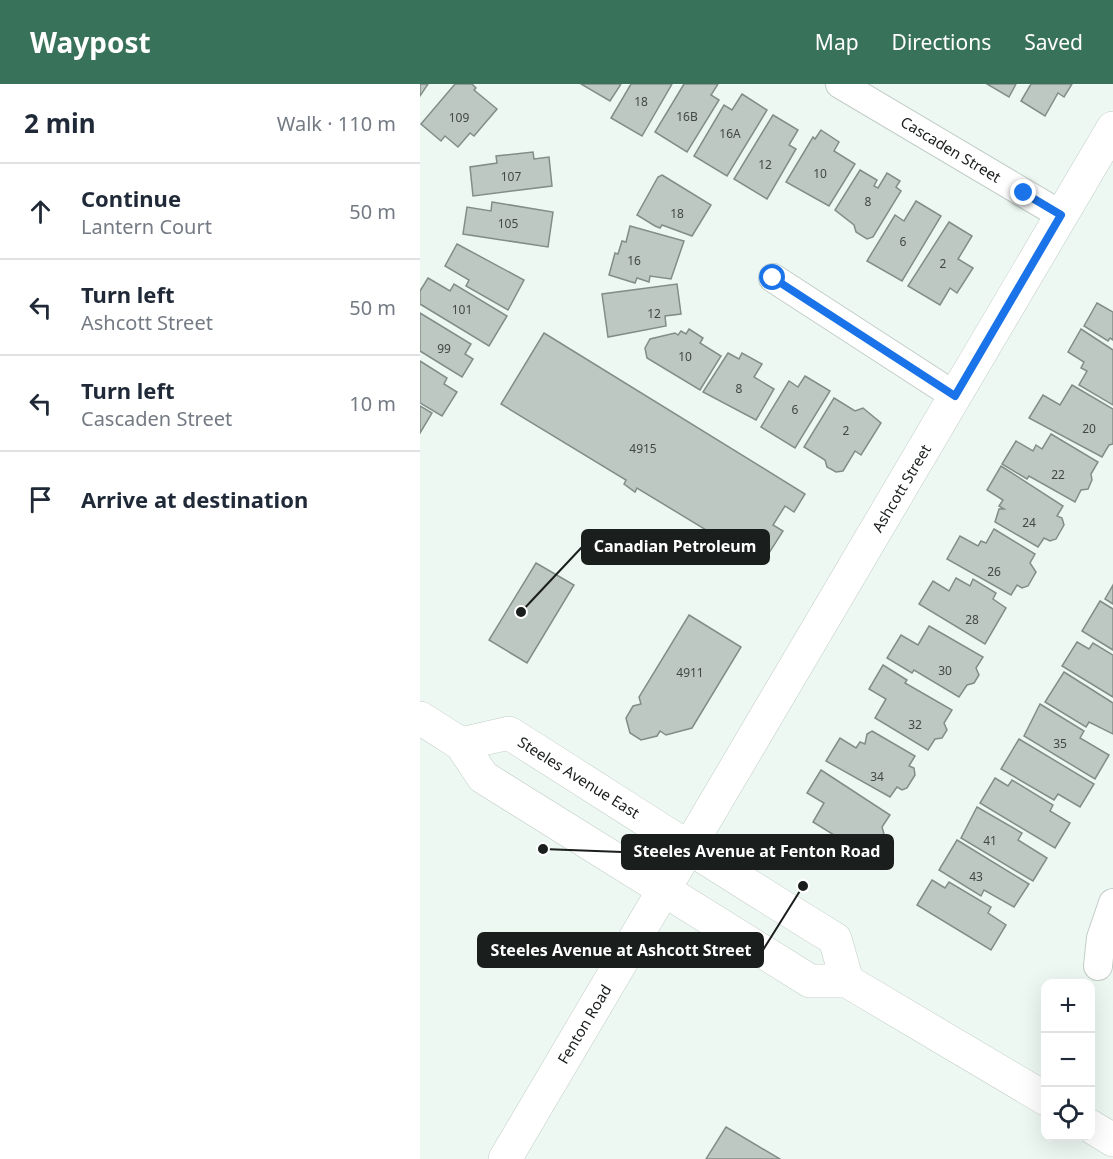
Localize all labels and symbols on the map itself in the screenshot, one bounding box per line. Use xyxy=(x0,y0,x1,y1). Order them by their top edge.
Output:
house number: 18 xyxy=(634,93,648,110)
house number: 16B xyxy=(676,108,698,125)
house number: 109 xyxy=(449,109,469,126)
street label: Cascaden Street xyxy=(897,111,1005,187)
house number: 16A xyxy=(719,125,741,142)
house number: 12 xyxy=(758,156,772,173)
house number: 10 xyxy=(813,165,827,182)
house number: 107 xyxy=(501,168,521,185)
route end xyxy=(1010,179,1036,205)
house number: 8 xyxy=(865,193,872,210)
house number: 18 xyxy=(670,205,684,222)
house number: 105 xyxy=(498,215,518,232)
house number: 6 xyxy=(900,233,907,250)
house number: 16 xyxy=(627,252,641,269)
house number: 2 xyxy=(940,255,947,272)
route start xyxy=(759,264,785,290)
house number: 101 xyxy=(452,301,472,318)
house number: 12 xyxy=(647,305,661,322)
house number: 99 xyxy=(437,340,451,357)
house number: 10 xyxy=(678,348,692,365)
house number: 8 xyxy=(736,380,743,397)
house number: 6 xyxy=(792,401,799,418)
house number: 20 xyxy=(1082,420,1096,437)
house number: 2 xyxy=(843,422,850,439)
house number: 4915 xyxy=(629,440,657,457)
street label: Ashcott Street xyxy=(867,440,935,536)
house number: 22 xyxy=(1051,466,1065,483)
house number: 24 xyxy=(1022,514,1036,531)
callout: Canadian Petroleum xyxy=(582,530,769,564)
text: Canadian Petroleum xyxy=(594,535,756,557)
house number: 26 xyxy=(987,563,1001,580)
house number: 28 xyxy=(965,611,979,628)
house number: 30 xyxy=(938,662,952,679)
house number: 4911 xyxy=(676,664,704,681)
house number: 32 xyxy=(908,716,922,733)
street label: Steeles Avenue East xyxy=(514,731,644,823)
house number: 35 xyxy=(1053,735,1067,752)
house number: 34 xyxy=(870,768,884,785)
house number: 41 xyxy=(983,832,997,849)
callout: Steeles Avenue at Fenton Road xyxy=(622,835,893,869)
text: Steeles Avenue at Fenton Road xyxy=(634,840,880,862)
house number: 43 xyxy=(969,868,983,885)
callout: Steeles Avenue at Ashcott Street xyxy=(478,933,763,967)
text: Steeles Avenue at Ashcott Street xyxy=(491,939,751,961)
street label: Fenton Road xyxy=(552,981,616,1067)

